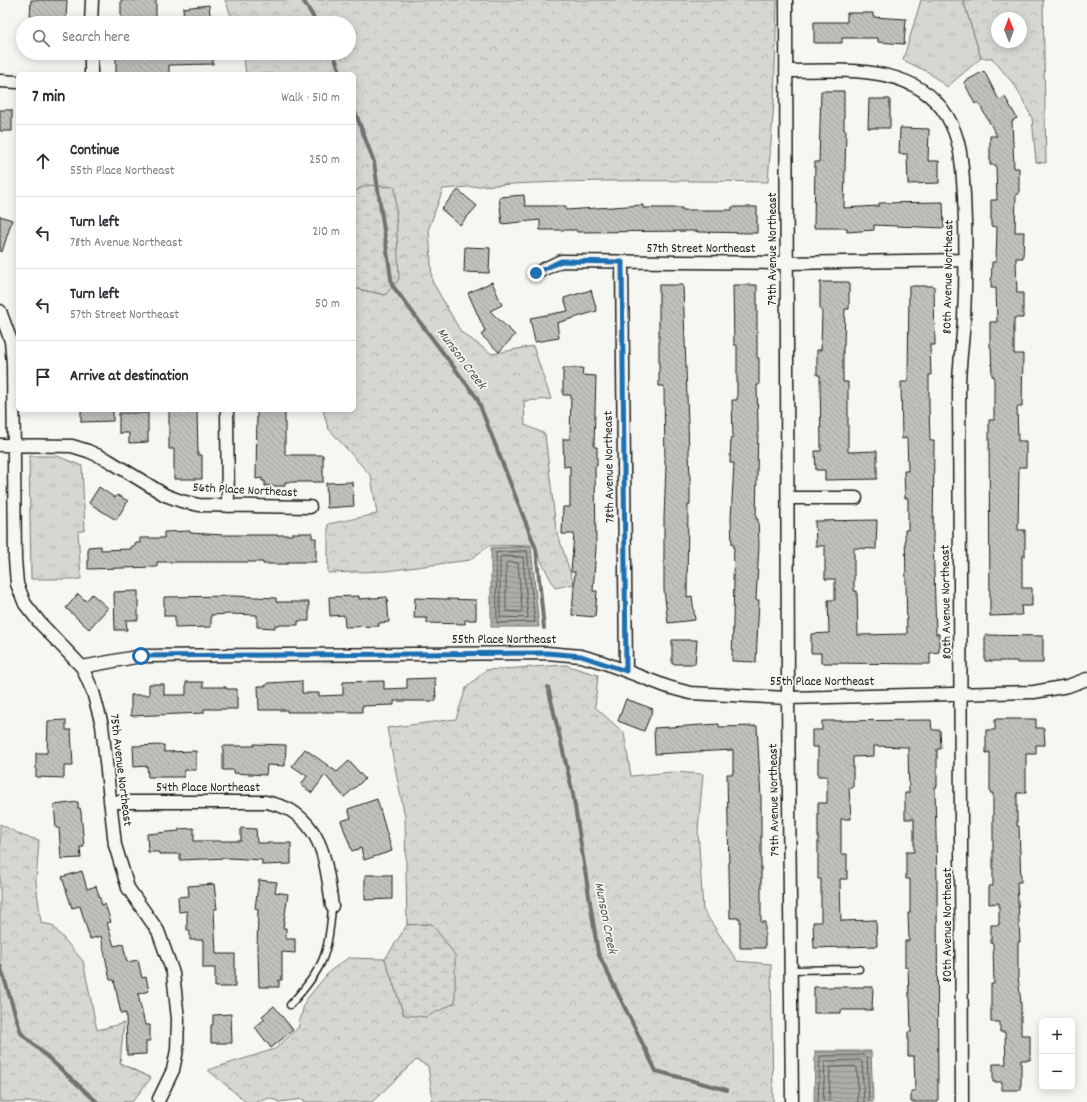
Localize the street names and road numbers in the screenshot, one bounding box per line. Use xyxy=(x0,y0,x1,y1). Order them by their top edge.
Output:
street label: 79th Avenue Northeast xyxy=(764,192,783,306)
street label: 80th Avenue Northeast xyxy=(939,219,960,334)
street label: 57th Street Northeast xyxy=(646,240,756,259)
street label: 78th Avenue Northeast xyxy=(600,410,620,523)
street label: 56th Place Northeast xyxy=(192,479,298,503)
street label: 80th Avenue Northeast xyxy=(936,544,957,659)
street label: 55th Place Northeast xyxy=(452,631,557,650)
street label: 55th Place Northeast xyxy=(770,673,875,692)
street label: 75th Avenue Northeast xyxy=(104,713,136,828)
street label: 79th Avenue Northeast xyxy=(765,743,785,857)
street label: 54th Place Northeast xyxy=(156,779,260,798)
street label: 80th Avenue Northeast xyxy=(939,868,958,982)

